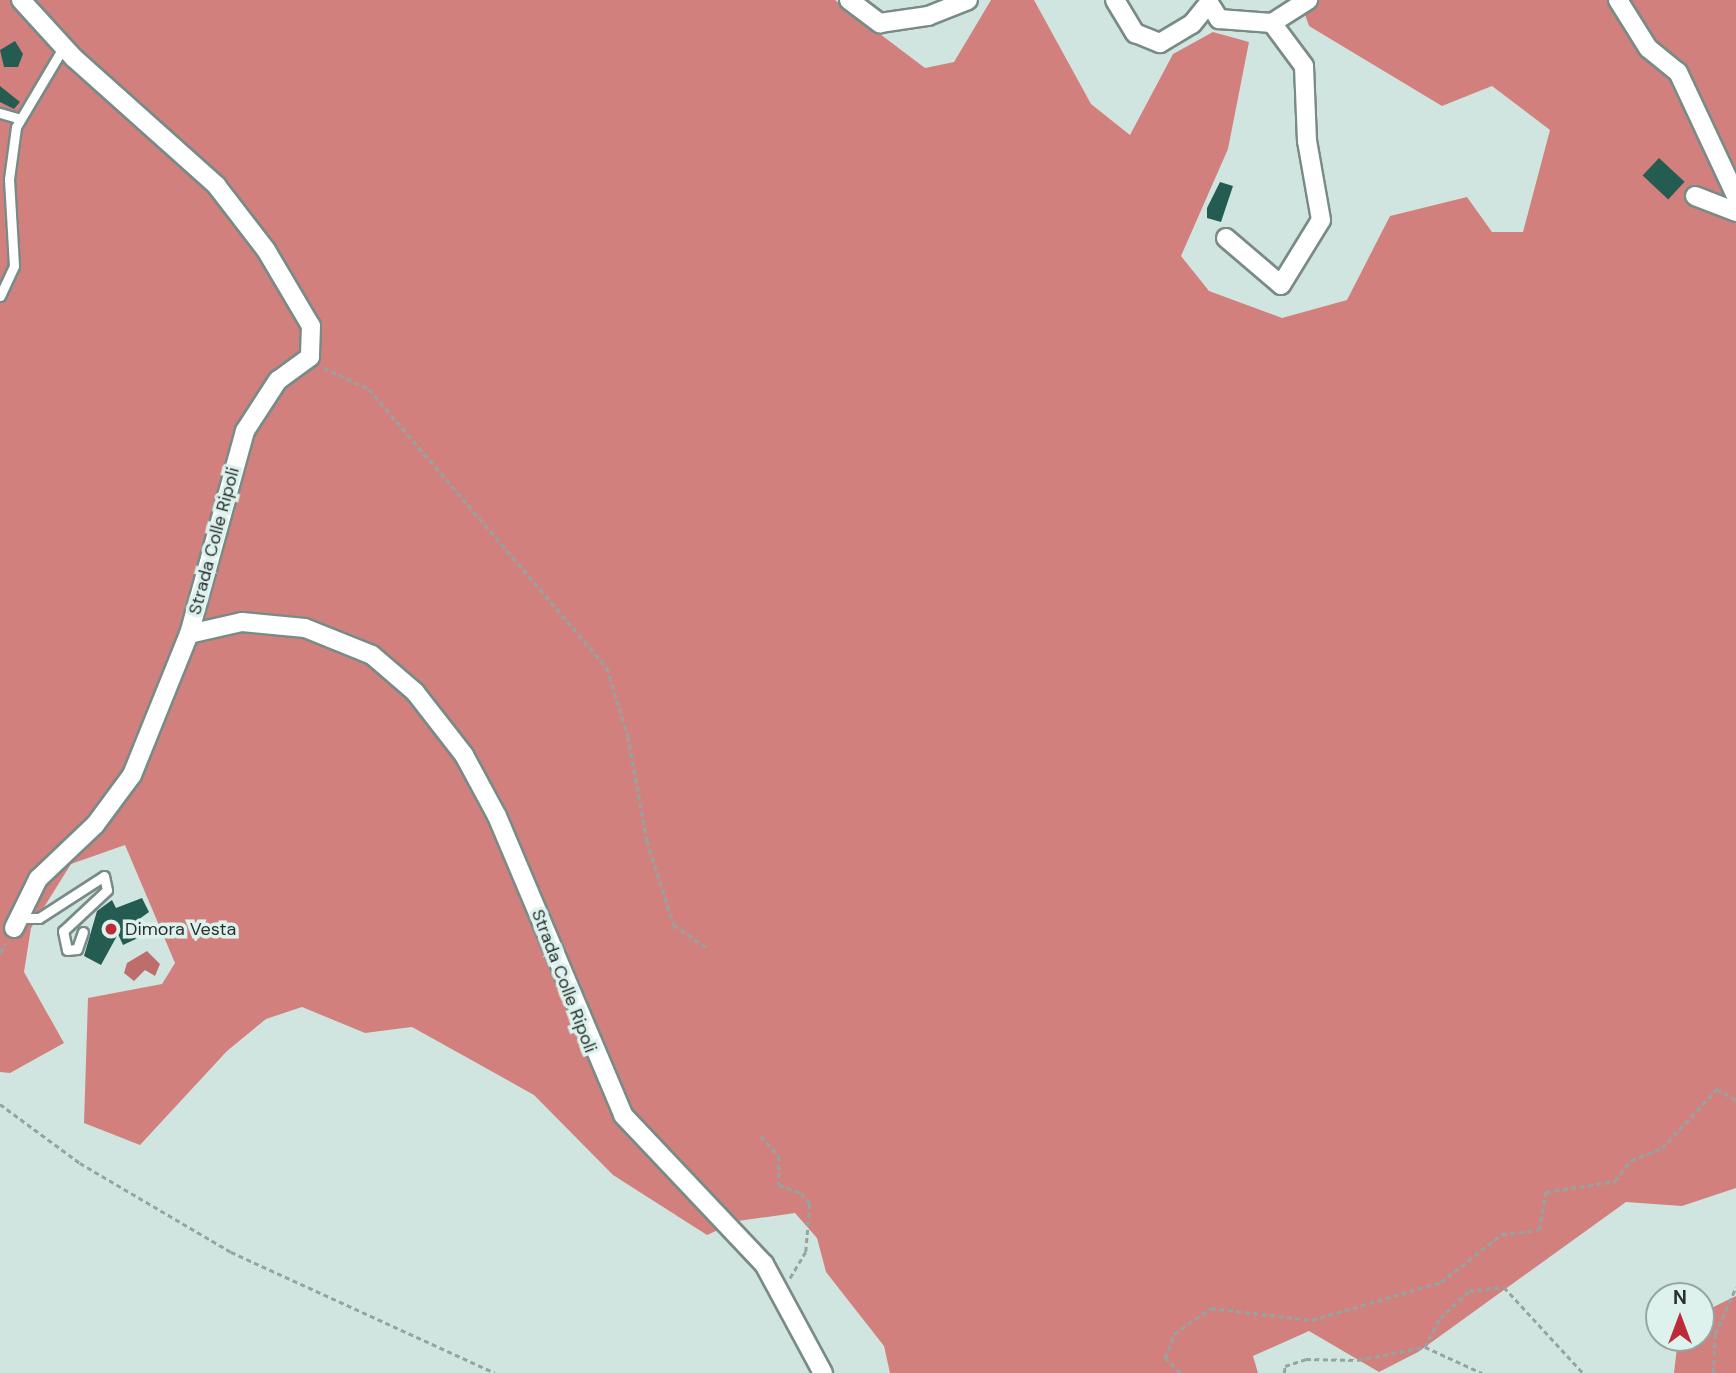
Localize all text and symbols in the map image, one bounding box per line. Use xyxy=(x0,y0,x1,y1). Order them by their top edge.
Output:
street label: Strada Colle Ripoli xyxy=(184,465,244,617)
street label: Strada Colle Ripoli xyxy=(527,906,601,1056)
place label: Dimora Vesta xyxy=(125,918,236,940)
marker: Dimora Vesta xyxy=(103,921,119,937)
north arrow xyxy=(1645,1282,1715,1352)
text: N xyxy=(1673,1285,1687,1310)

